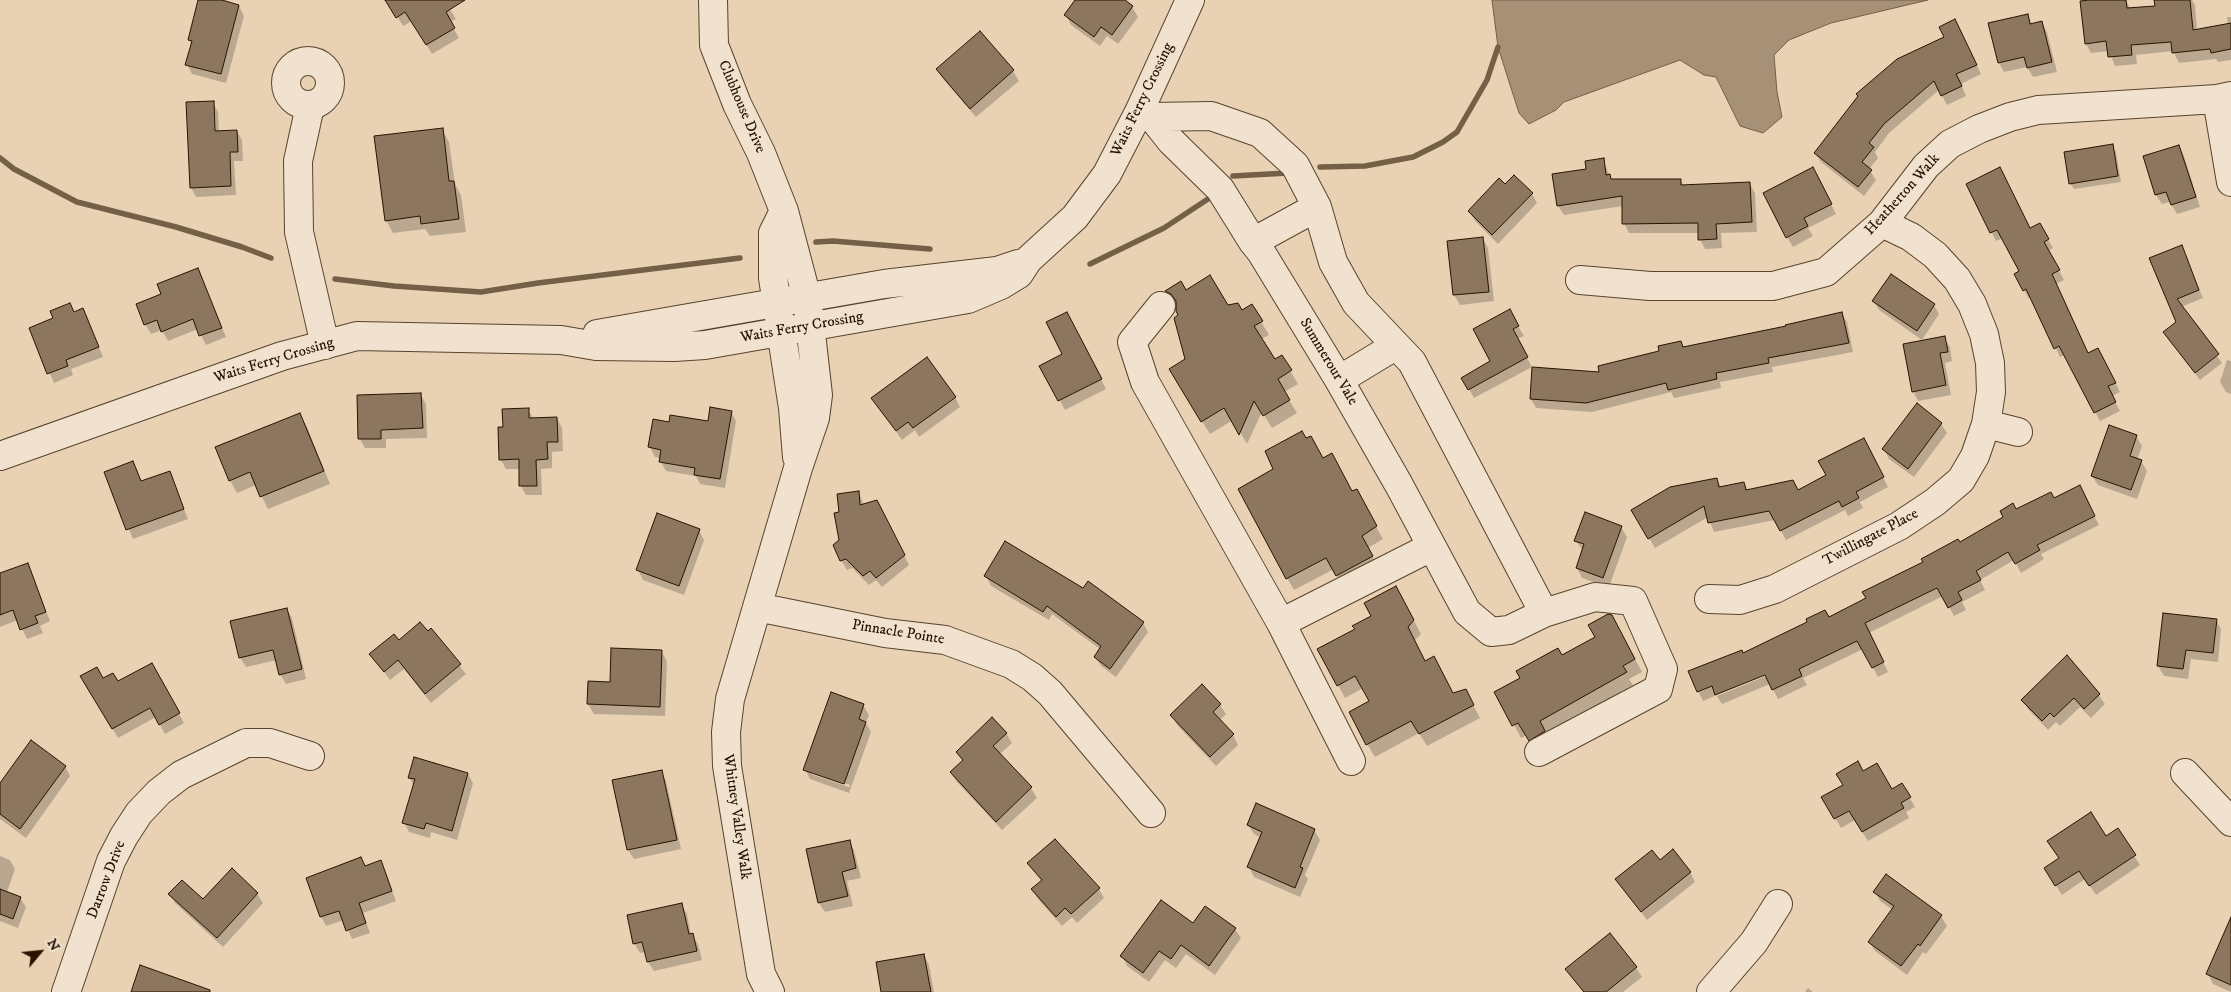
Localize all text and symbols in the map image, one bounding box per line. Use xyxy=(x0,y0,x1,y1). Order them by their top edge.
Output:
street label: Waits Ferry Crossing xyxy=(1108,40,1178,160)
street label: Clubhouse Drive xyxy=(713,58,769,156)
street label: Heatherton Walk xyxy=(1862,150,1944,240)
street label: Waits Ferry Crossing xyxy=(739,308,865,348)
street label: Summerour Vale xyxy=(1295,315,1361,409)
street label: Waits Ferry Crossing xyxy=(212,334,336,388)
street label: Twillingate Place xyxy=(1820,505,1922,571)
street label: Pinnacle Pointe xyxy=(851,617,945,649)
street label: Whitney Valley Walk xyxy=(718,753,754,881)
street label: Darrow Drive xyxy=(84,838,130,922)
north arrow xyxy=(15,927,65,977)
text: N xyxy=(43,936,64,954)

